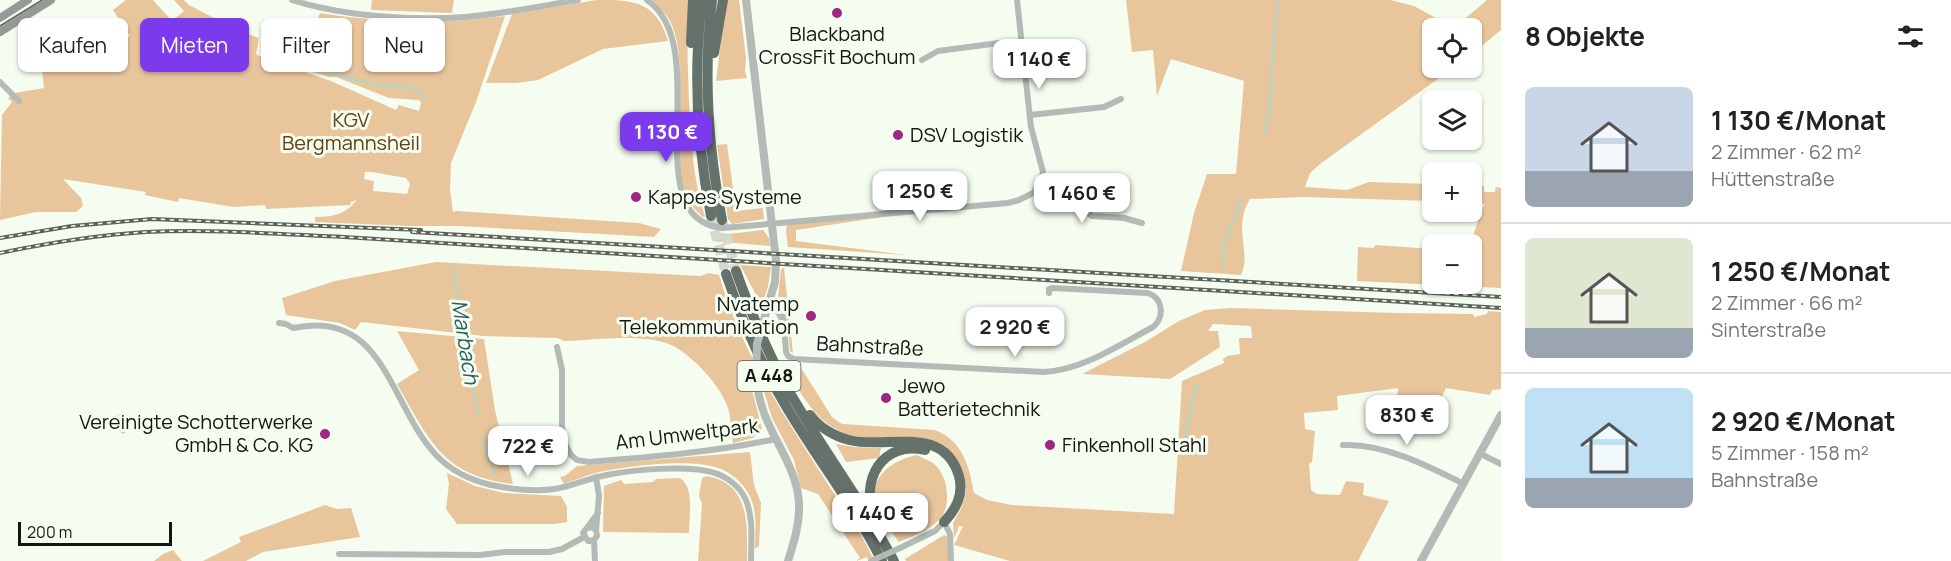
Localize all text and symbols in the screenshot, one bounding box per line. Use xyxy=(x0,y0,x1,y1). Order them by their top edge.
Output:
marker: Blackband CrossFit Bochum xyxy=(830,6,844,20)
chip: Kaufen xyxy=(18,18,128,72)
chip: Mieten xyxy=(140,18,249,72)
chip: Filter xyxy=(261,18,352,72)
chip: Neu xyxy=(364,18,445,72)
map controls xyxy=(1422,18,1482,294)
button: locate xyxy=(1422,18,1482,78)
text: 8 Objekte xyxy=(1525,18,1645,54)
place label: Blackband CrossFit Bochum xyxy=(759,20,915,70)
icon: filters xyxy=(1894,20,1927,53)
pin: 1 140 € xyxy=(984,39,1094,90)
text: 1 140 € xyxy=(1007,45,1071,72)
button: layers xyxy=(1422,90,1482,150)
text: 1 130 €/Monat xyxy=(1711,102,1886,138)
park label: KGV Bergmannsheil xyxy=(282,106,420,156)
icon: home xyxy=(1573,111,1645,183)
pin: 1 130 € xyxy=(611,112,721,163)
text: 1 130 € xyxy=(634,118,698,145)
place label: DSV Logistik xyxy=(910,121,1024,148)
marker: DSV Logistik xyxy=(891,128,905,142)
text: 2 Zimmer · 62 m² xyxy=(1711,138,1861,165)
button: + xyxy=(1422,162,1482,222)
text: Hüttenstraße xyxy=(1711,165,1835,192)
pin: 1 250 € xyxy=(865,171,975,222)
pin: 1 460 € xyxy=(1027,173,1137,224)
text: 1 250 € xyxy=(886,177,954,204)
text: 1 460 € xyxy=(1048,179,1116,206)
place label: Kappes Systeme xyxy=(648,183,802,210)
marker: Kappes Systeme xyxy=(629,190,643,204)
button: − xyxy=(1422,234,1482,294)
text: 1 250 €/Monat xyxy=(1711,253,1890,289)
icon: home xyxy=(1573,262,1645,334)
text: 2 Zimmer · 66 m² xyxy=(1711,289,1862,316)
place label: Nvatemp Telekommunikation xyxy=(619,290,799,340)
water label: Marbach xyxy=(446,298,487,388)
pin: 2 920 € xyxy=(960,307,1070,358)
marker: Nvatemp Telekommunikation xyxy=(804,309,818,323)
text: 2 920 € xyxy=(979,313,1051,340)
text: Sinterstraße xyxy=(1711,316,1826,343)
street label: Bahnstraße xyxy=(816,329,924,362)
road number: A 448 xyxy=(738,361,800,391)
place label: Jewo Batterietechnik xyxy=(898,372,1041,422)
marker: Jewo Batterietechnik xyxy=(879,391,893,405)
pin: 830 € xyxy=(1365,395,1449,446)
text: 830 € xyxy=(1380,401,1434,428)
text: 2 920 €/Monat xyxy=(1711,403,1895,439)
place label: Vereinigte Schotterwerke GmbH & Co. KG xyxy=(79,408,313,458)
street label: Am Umweltpark xyxy=(614,411,761,456)
icon: home xyxy=(1573,412,1645,484)
pin: 722 € xyxy=(486,426,570,477)
marker: Vereinigte Schotterwerke GmbH & Co. KG xyxy=(318,427,332,441)
place label: Finkenholl Stahl xyxy=(1062,431,1207,458)
text: 722 € xyxy=(502,432,554,459)
marker: Finkenholl Stahl xyxy=(1043,438,1057,452)
text: 5 Zimmer · 158 m² xyxy=(1711,439,1869,466)
text: Bahnstraße xyxy=(1711,466,1818,493)
pin: 1 440 € xyxy=(825,493,935,544)
text: 1 440 € xyxy=(846,499,914,526)
scale bar xyxy=(18,519,172,546)
text: 200 m xyxy=(27,521,72,543)

